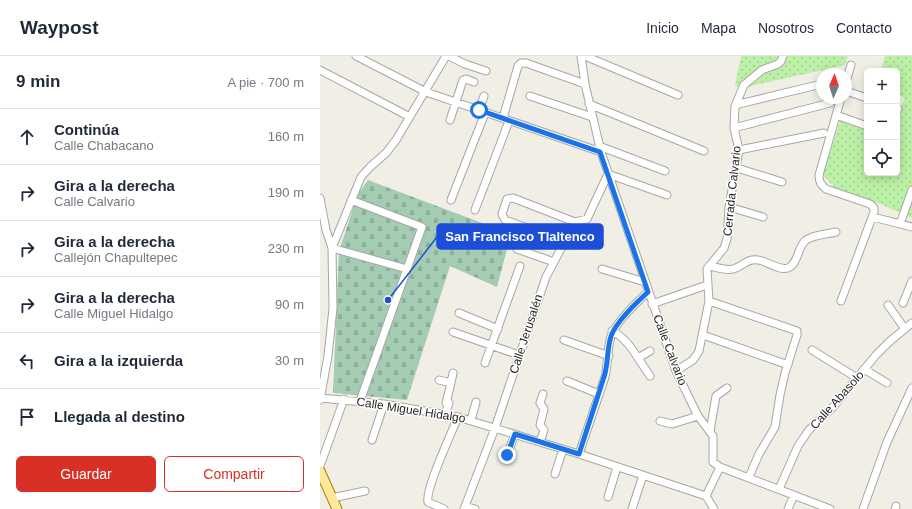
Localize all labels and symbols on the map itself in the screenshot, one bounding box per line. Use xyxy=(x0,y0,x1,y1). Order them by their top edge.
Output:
north arrow xyxy=(816,68,852,104)
route start xyxy=(470,101,488,119)
street label: Cerrada Calvario xyxy=(720,145,744,237)
callout: San Francisco Tlaltenco xyxy=(437,224,603,249)
text: San Francisco Tlaltenco xyxy=(445,229,595,244)
street label: Calle Jerusalén xyxy=(507,293,545,375)
street label: Calle Calvario xyxy=(650,313,690,388)
street label: Calle Abasolo xyxy=(807,368,867,432)
street label: Calle Miguel Hidalgo xyxy=(356,394,467,426)
route end xyxy=(498,446,516,464)

